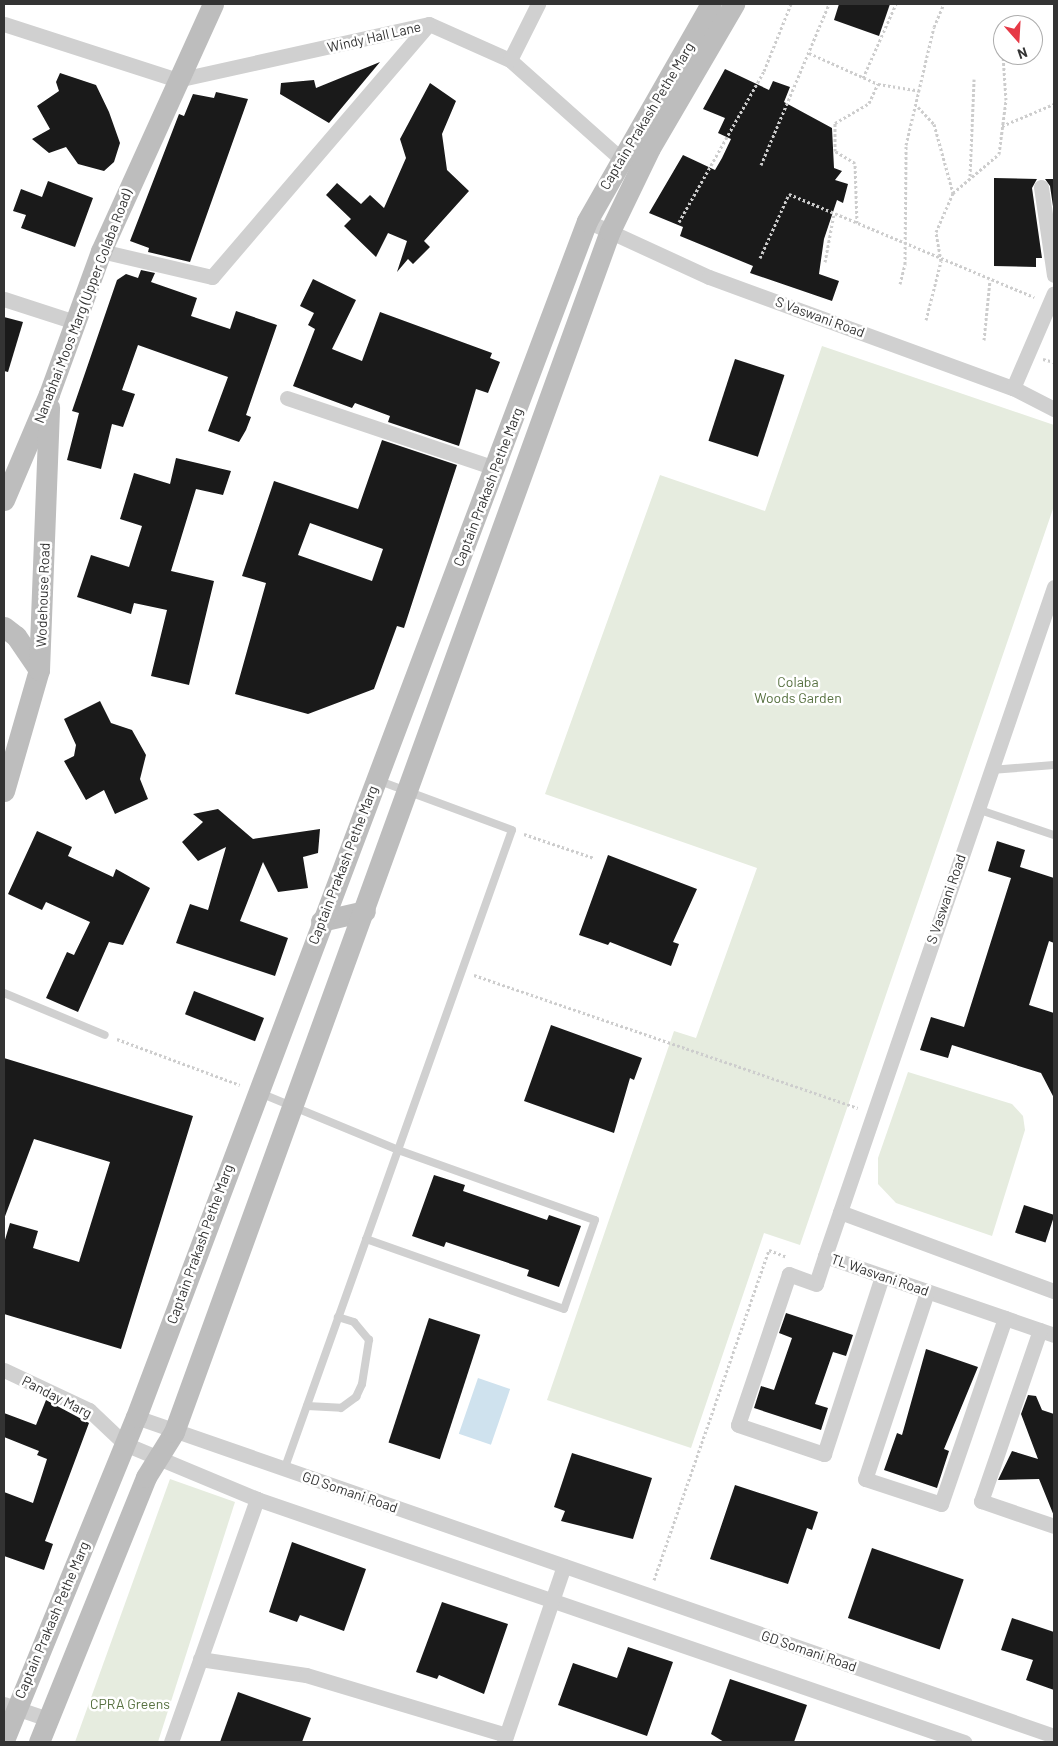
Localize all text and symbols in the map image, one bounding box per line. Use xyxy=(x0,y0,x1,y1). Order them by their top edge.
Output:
north arrow xyxy=(993,15,1043,65)
street label: Windy Hall Lane xyxy=(325,18,423,56)
street label: Captain Prakash Pethe Marg xyxy=(596,39,698,193)
text: N xyxy=(1016,44,1030,63)
street label: Nanabhai Moos Marg (Upper Colaba Road) xyxy=(30,187,136,425)
street label: S Vaswani Road xyxy=(773,293,867,341)
street label: Captain Prakash Pethe Marg xyxy=(450,405,526,569)
street label: Wodehouse Road xyxy=(33,542,53,648)
park label: Colaba Woods Garden xyxy=(754,674,842,706)
street label: Captain Prakash Pethe Marg xyxy=(305,783,381,947)
street label: S Vaswani Road xyxy=(923,852,969,946)
street label: Captain Prakash Pethe Marg xyxy=(163,1162,237,1326)
street label: TL Wasvani Road xyxy=(829,1250,931,1300)
street label: Panday Marg xyxy=(19,1372,95,1422)
street label: GD Somani Road xyxy=(300,1468,400,1516)
street label: Captain Prakash Pethe Marg xyxy=(11,1539,93,1701)
street label: GD Somani Road xyxy=(759,1627,859,1675)
park label: CPRA Greens xyxy=(90,1696,170,1712)

